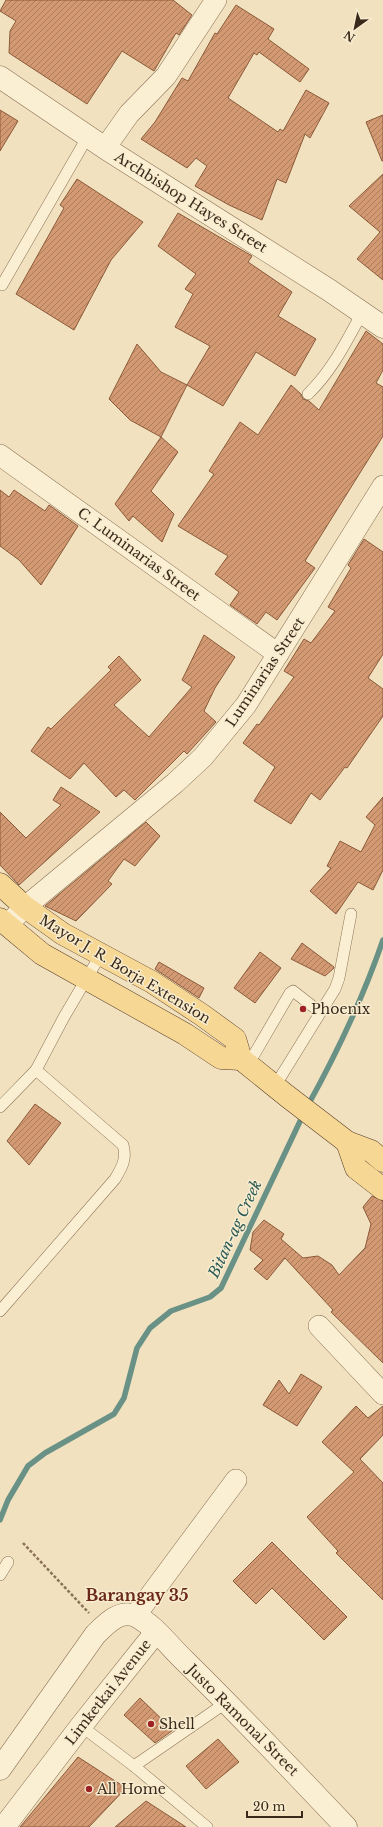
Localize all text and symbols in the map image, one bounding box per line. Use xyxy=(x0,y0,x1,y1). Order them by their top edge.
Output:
north arrow xyxy=(335,8,375,48)
text: N xyxy=(341,27,358,45)
street label: Archbishop Hayes Street xyxy=(110,147,271,257)
street label: C. Luminarias Street xyxy=(74,503,204,605)
street label: Luminarias Street xyxy=(222,613,309,730)
street label: Mayor J. R. Borja Extension xyxy=(36,911,214,1028)
place label: Phoenix xyxy=(311,1000,371,1018)
marker: Phoenix xyxy=(298,1004,308,1014)
water label: Bitan-ag Creek xyxy=(203,1177,266,1282)
district label: Barangay 35 xyxy=(85,1585,189,1605)
street label: Limketkai Avenue xyxy=(61,1636,155,1748)
street label: Justo Ramonal Street xyxy=(182,1659,303,1780)
place label: Shell xyxy=(159,1715,195,1733)
marker: Shell xyxy=(146,1719,156,1729)
place label: All Home xyxy=(96,1780,166,1798)
marker: All Home xyxy=(84,1784,94,1794)
scale bar xyxy=(247,1793,302,1819)
text: 20 m xyxy=(253,1799,285,1814)

